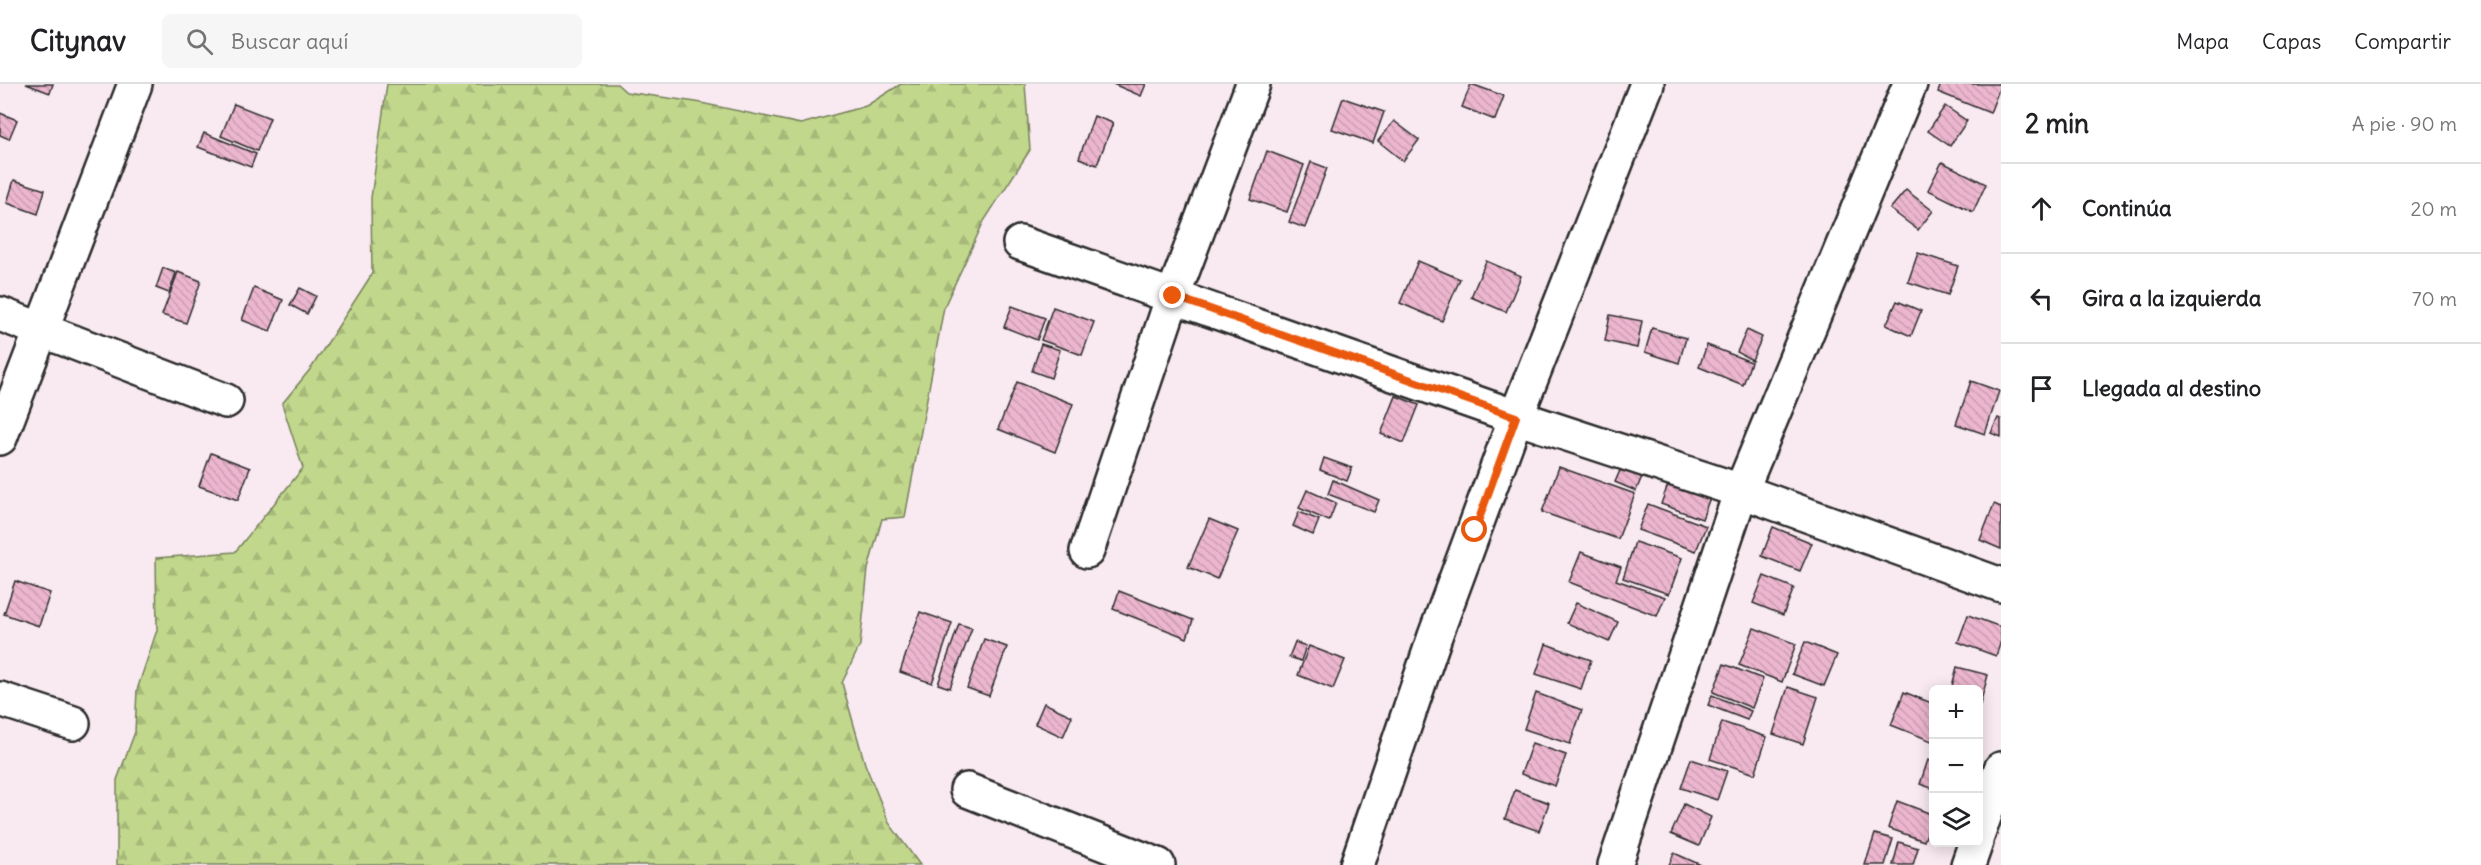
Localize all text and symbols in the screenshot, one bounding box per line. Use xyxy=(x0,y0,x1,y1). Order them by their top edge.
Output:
search box xyxy=(162,14,582,68)
text: Citynav xyxy=(30,23,126,59)
icon: search xyxy=(183,25,216,58)
text: Buscar aquí xyxy=(231,27,348,55)
text: Mapa xyxy=(2176,28,2229,55)
text: Capas xyxy=(2262,28,2321,55)
text: Compartir xyxy=(2354,28,2451,55)
text: 2 min xyxy=(2025,107,2089,140)
text: A pie · 90 m xyxy=(2352,111,2457,136)
icon: ahead xyxy=(2025,192,2058,225)
text: Continúa xyxy=(2082,194,2171,222)
text: 20 m xyxy=(2411,196,2457,221)
route end xyxy=(1159,282,1185,308)
icon: left xyxy=(2025,282,2058,315)
text: Gira a la izquierda xyxy=(2082,284,2261,312)
text: 70 m xyxy=(2412,286,2457,311)
icon: arrive xyxy=(2025,372,2058,405)
text: Llegada al destino xyxy=(2082,374,2261,402)
route start xyxy=(1461,516,1487,542)
map controls xyxy=(1929,685,1983,847)
button: + xyxy=(1929,685,1983,739)
button: − xyxy=(1929,739,1983,793)
button: layers xyxy=(1929,793,1983,847)

